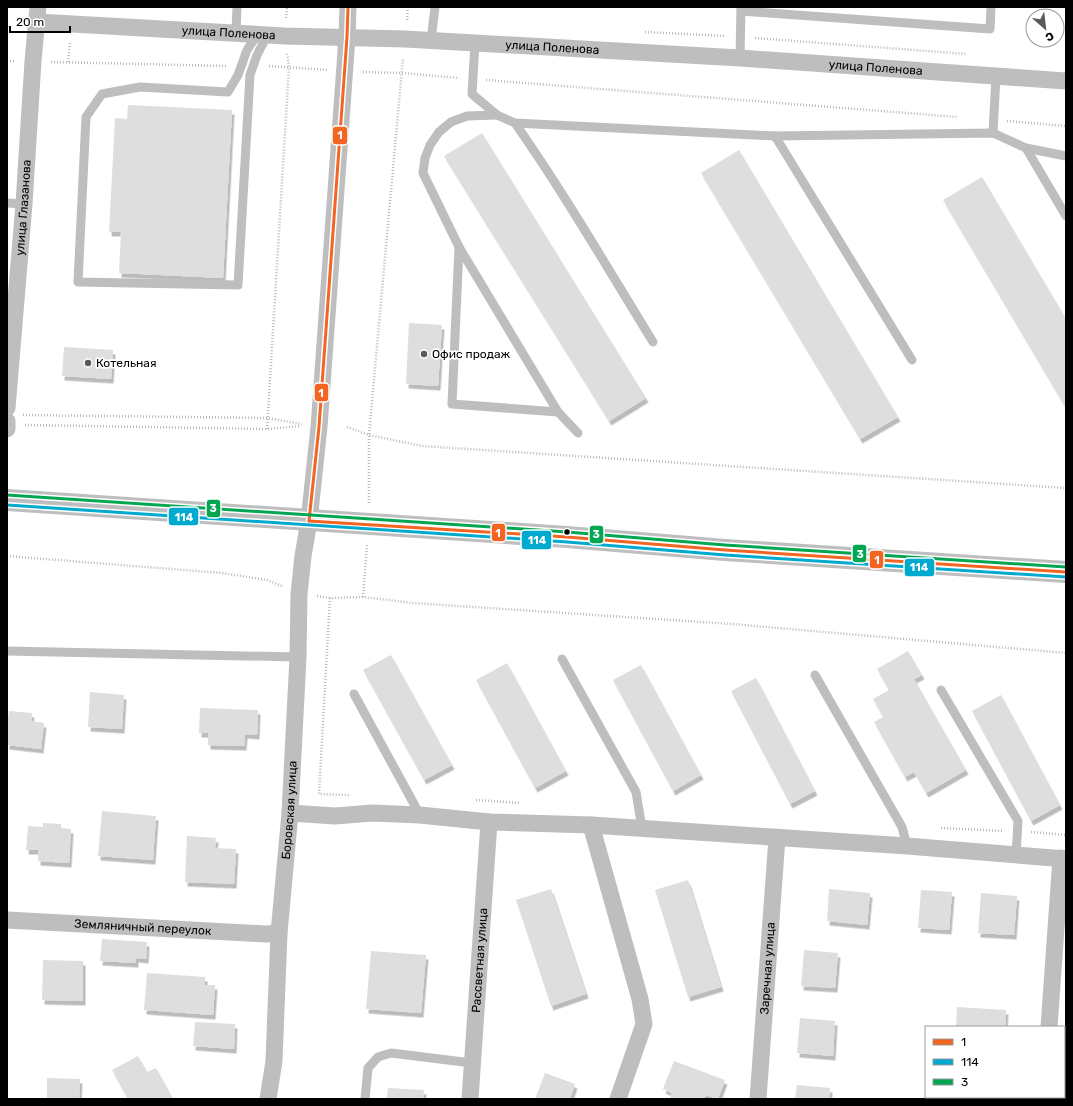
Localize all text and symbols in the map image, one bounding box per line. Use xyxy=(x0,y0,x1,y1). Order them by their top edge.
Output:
scale bar xyxy=(10,8,70,34)
north arrow xyxy=(1025,8,1065,48)
text: 20 m xyxy=(16,15,44,29)
street label: улица Поленова xyxy=(181,23,276,42)
text: С xyxy=(1043,29,1056,44)
street label: улица Поленова xyxy=(505,38,600,57)
street label: улица Поленова xyxy=(828,57,923,78)
line badge: 1 xyxy=(332,126,348,145)
text: 1 xyxy=(337,129,343,142)
street label: улица Глазанова xyxy=(13,159,34,256)
place label: Офис продаж xyxy=(432,347,511,361)
marker: Офис продаж xyxy=(419,349,429,359)
place label: Котельная xyxy=(96,356,156,370)
marker: Котельная xyxy=(83,358,93,368)
line badge: 1 xyxy=(314,383,329,402)
text: 1 xyxy=(318,387,324,400)
line badge: 3 xyxy=(206,499,221,518)
text: 3 xyxy=(209,502,217,515)
line badge: 114 xyxy=(168,507,199,526)
text: 114 xyxy=(175,511,194,524)
line badge: 1 xyxy=(491,523,506,542)
line badge: 3 xyxy=(589,525,604,544)
text: 1 xyxy=(495,527,501,540)
unlabelled marker xyxy=(562,527,572,537)
text: 3 xyxy=(592,528,600,541)
line badge: 114 xyxy=(521,530,552,550)
text: 114 xyxy=(528,534,547,547)
line badge: 3 xyxy=(852,544,867,563)
text: 3 xyxy=(856,548,864,561)
line badge: 1 xyxy=(869,550,884,569)
text: 1 xyxy=(874,554,880,567)
line badge: 114 xyxy=(904,558,935,577)
text: 114 xyxy=(910,561,929,574)
street label: Боровская улица xyxy=(279,760,300,860)
street label: Рассветная улица xyxy=(469,907,490,1013)
street label: Земляничный переулок xyxy=(74,917,212,938)
street label: Заречная улица xyxy=(757,922,778,1015)
legend xyxy=(925,1026,1065,1098)
text: 1 xyxy=(961,1035,966,1049)
text: 114 xyxy=(961,1055,979,1069)
text: 3 xyxy=(961,1075,968,1089)

